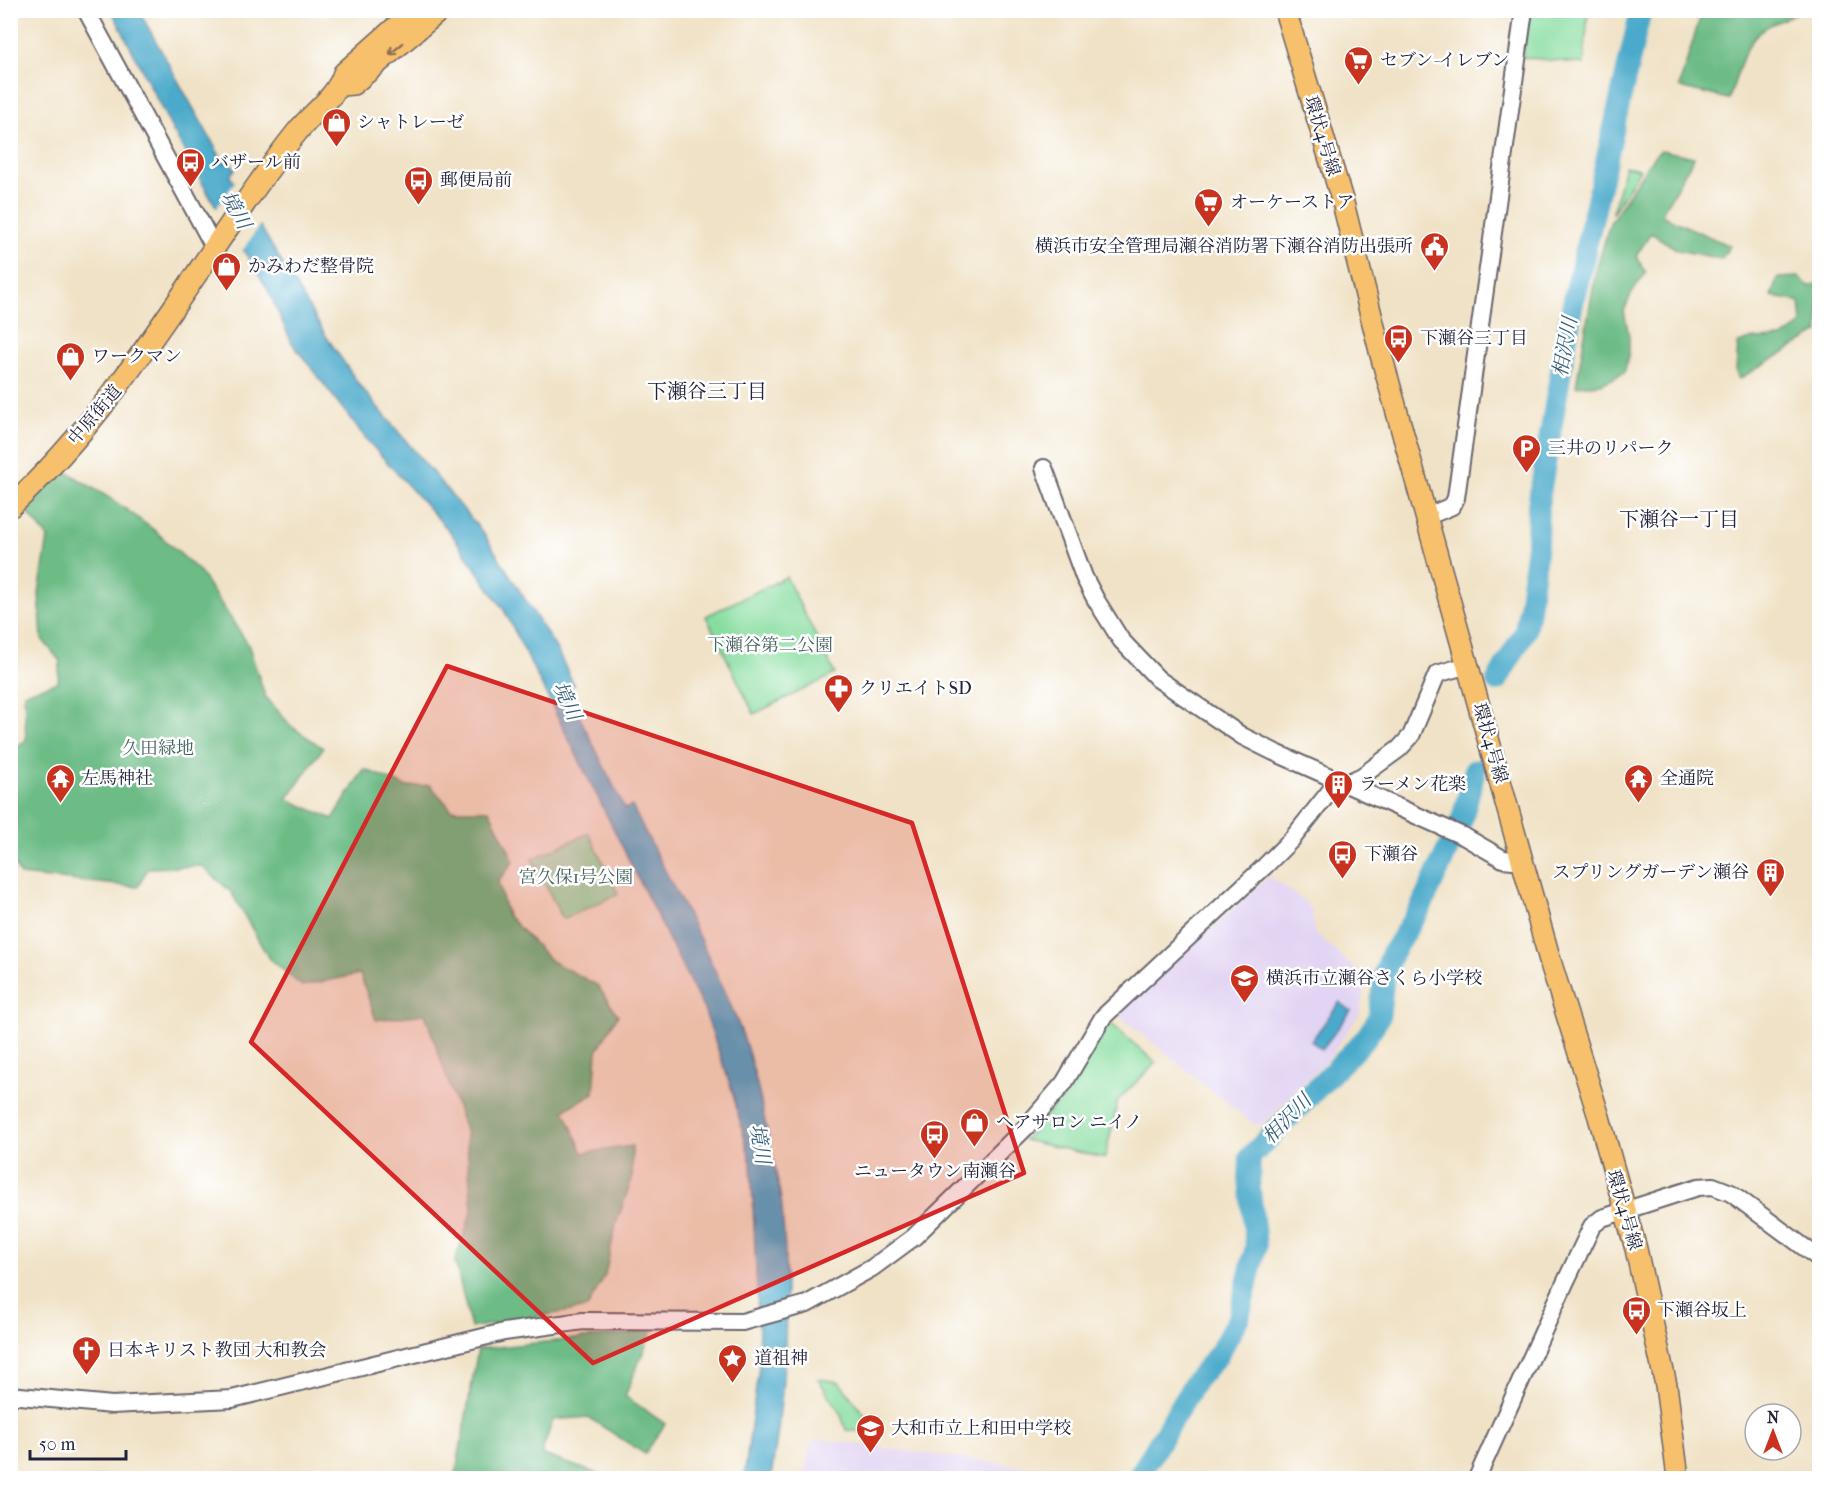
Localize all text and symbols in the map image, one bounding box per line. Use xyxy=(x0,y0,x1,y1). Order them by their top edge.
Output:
one-way arrow xyxy=(388,42,404,55)
supermarket icon: セブン-イレブン xyxy=(1343,44,1375,86)
place label: セブン-イレブン xyxy=(1380,50,1509,71)
street label: 環状4号線 xyxy=(1300,93,1344,179)
shop icon: シャトレーゼ xyxy=(320,106,352,148)
place label: シャトレーゼ xyxy=(357,112,464,133)
bus stop icon: バザール前 xyxy=(174,146,206,188)
place label: バザール前 xyxy=(211,152,301,173)
bus stop icon: 郵便局前 xyxy=(403,164,435,206)
place label: 郵便局前 xyxy=(440,170,512,191)
supermarket icon: オーケーストア xyxy=(1193,186,1225,228)
water label: 境川 xyxy=(216,187,257,235)
place label: オーケーストア xyxy=(1230,192,1355,213)
public building icon: 横浜市安全管理局瀬谷消防署下瀬谷消防出張所 xyxy=(1418,230,1450,272)
place label: 横浜市安全管理局瀬谷消防署下瀬谷消防出張所 xyxy=(1035,236,1413,257)
shop icon: かみわだ整骨院 xyxy=(211,250,243,292)
place label: かみわだ整骨院 xyxy=(248,256,374,277)
water label: 相沢川 xyxy=(1548,313,1582,379)
bus stop icon: 下瀬谷三丁目 xyxy=(1383,322,1415,364)
place label: 下瀬谷三丁目 xyxy=(1420,328,1528,349)
shop icon: ワークマン xyxy=(55,340,87,382)
place label: ワークマン xyxy=(92,346,182,367)
district label: 下瀬谷三丁目 xyxy=(647,380,767,403)
street label: 中原街道 xyxy=(64,381,126,449)
parking icon: 三井のリパーク xyxy=(1511,432,1543,474)
place label: 三井のリパーク xyxy=(1548,438,1673,459)
district label: 下瀬谷一丁目 xyxy=(1619,508,1739,531)
park label: 下瀬谷第二公園 xyxy=(707,635,833,656)
pharmacy icon: クリエイトSD xyxy=(822,672,854,714)
water label: 境川 xyxy=(548,678,587,726)
place label: クリエイトSD xyxy=(859,678,972,699)
street label: 環状4号線 xyxy=(1469,700,1511,786)
park label: 久田緑地 xyxy=(122,738,194,759)
temple icon: 左馬神社 xyxy=(44,762,76,804)
temple icon: 全通院 xyxy=(1623,762,1655,804)
place label: 左馬神社 xyxy=(81,768,153,789)
building icon: ラーメン花楽 xyxy=(1322,768,1354,810)
place label: 全通院 xyxy=(1660,768,1714,789)
place label: ラーメン花楽 xyxy=(1359,774,1466,795)
bus stop icon: 下瀬谷 xyxy=(1327,838,1359,880)
place label: 下瀬谷 xyxy=(1364,844,1418,865)
building icon: スプリングガーデン瀬谷 xyxy=(1754,856,1786,898)
place label: スプリングガーデン瀬谷 xyxy=(1552,862,1749,883)
park label: 宮久保1号公園 xyxy=(519,867,633,888)
school or university icon: 横浜市立瀬谷さくら小学校 xyxy=(1229,962,1261,1004)
place label: 横浜市立瀬谷さくら小学校 xyxy=(1266,968,1482,989)
water label: 相沢川 xyxy=(1258,1088,1318,1149)
shop icon: ヘアサロン ニイノ xyxy=(959,1106,991,1148)
place label: ヘアサロン ニイノ xyxy=(996,1112,1142,1133)
bus stop icon: ニュータウン南瀬谷 xyxy=(919,1118,951,1160)
water label: 境川 xyxy=(745,1122,775,1168)
place label: ニュータウン南瀬谷 xyxy=(854,1161,1016,1182)
street label: 環状4号線 xyxy=(1603,1167,1645,1253)
bus stop icon: 下瀬谷坂上 xyxy=(1620,1294,1652,1336)
place label: 下瀬谷坂上 xyxy=(1657,1300,1747,1321)
church icon: 日本キリスト教団 大和教会 xyxy=(70,1334,102,1376)
place label: 日本キリスト教団 大和教会 xyxy=(107,1340,327,1361)
place icon: 道祖神 xyxy=(717,1342,749,1384)
place label: 道祖神 xyxy=(754,1348,808,1369)
north arrow xyxy=(1743,1402,1803,1462)
text: N xyxy=(1767,1408,1780,1427)
school or university icon: 大和市立上和田中学校 xyxy=(854,1412,886,1454)
place label: 大和市立上和田中学校 xyxy=(891,1418,1071,1439)
scale bar xyxy=(30,1423,126,1461)
text: 50 m xyxy=(39,1434,76,1455)

